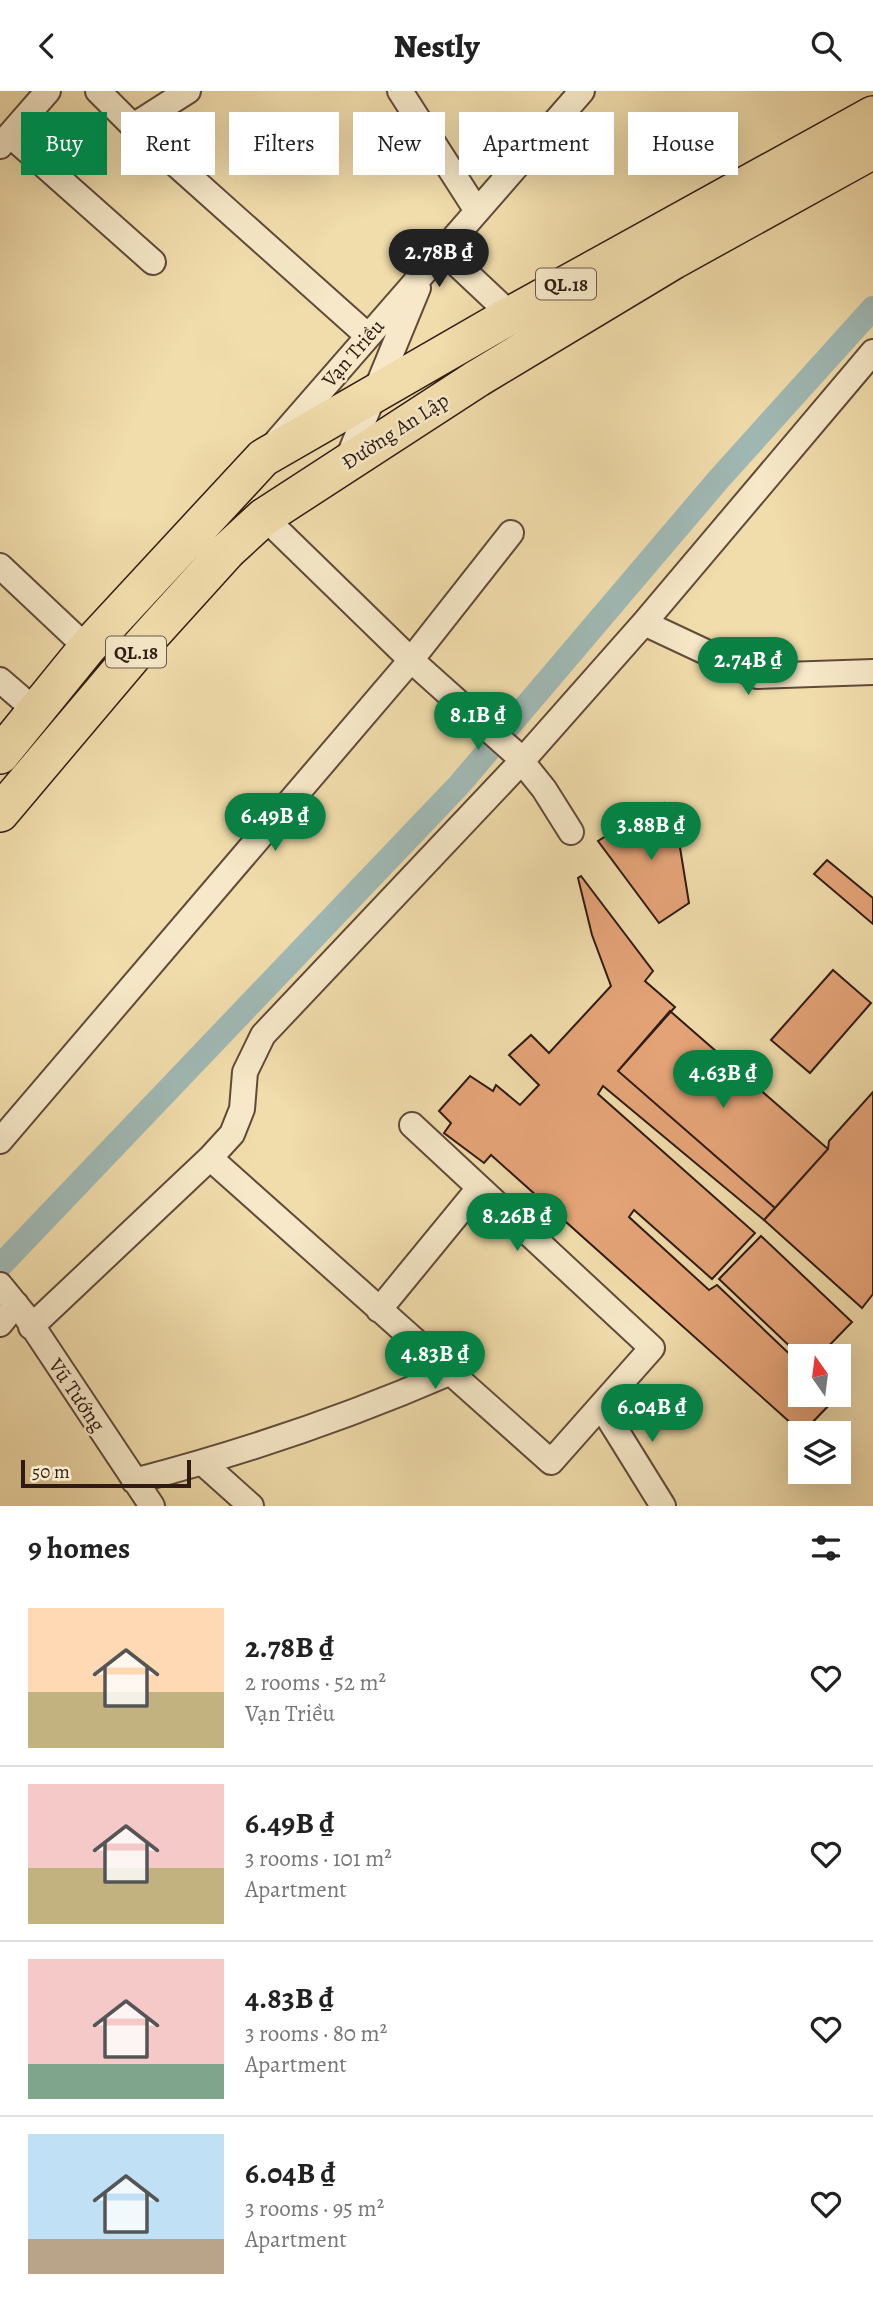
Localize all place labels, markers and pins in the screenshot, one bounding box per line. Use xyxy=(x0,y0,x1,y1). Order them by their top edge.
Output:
pin: 2.78B ₫ xyxy=(374,229,504,289)
pin: 2.74B ₫ xyxy=(683,637,813,697)
pin: 8.1B ₫ xyxy=(421,693,535,752)
pin: 6.49B ₫ xyxy=(210,793,340,853)
pin: 3.88B ₫ xyxy=(586,803,716,862)
pin: 4.63B ₫ xyxy=(658,1051,788,1110)
pin: 8.26B ₫ xyxy=(452,1193,582,1253)
pin: 4.83B ₫ xyxy=(370,1331,500,1391)
pin: 6.04B ₫ xyxy=(587,1385,717,1444)

